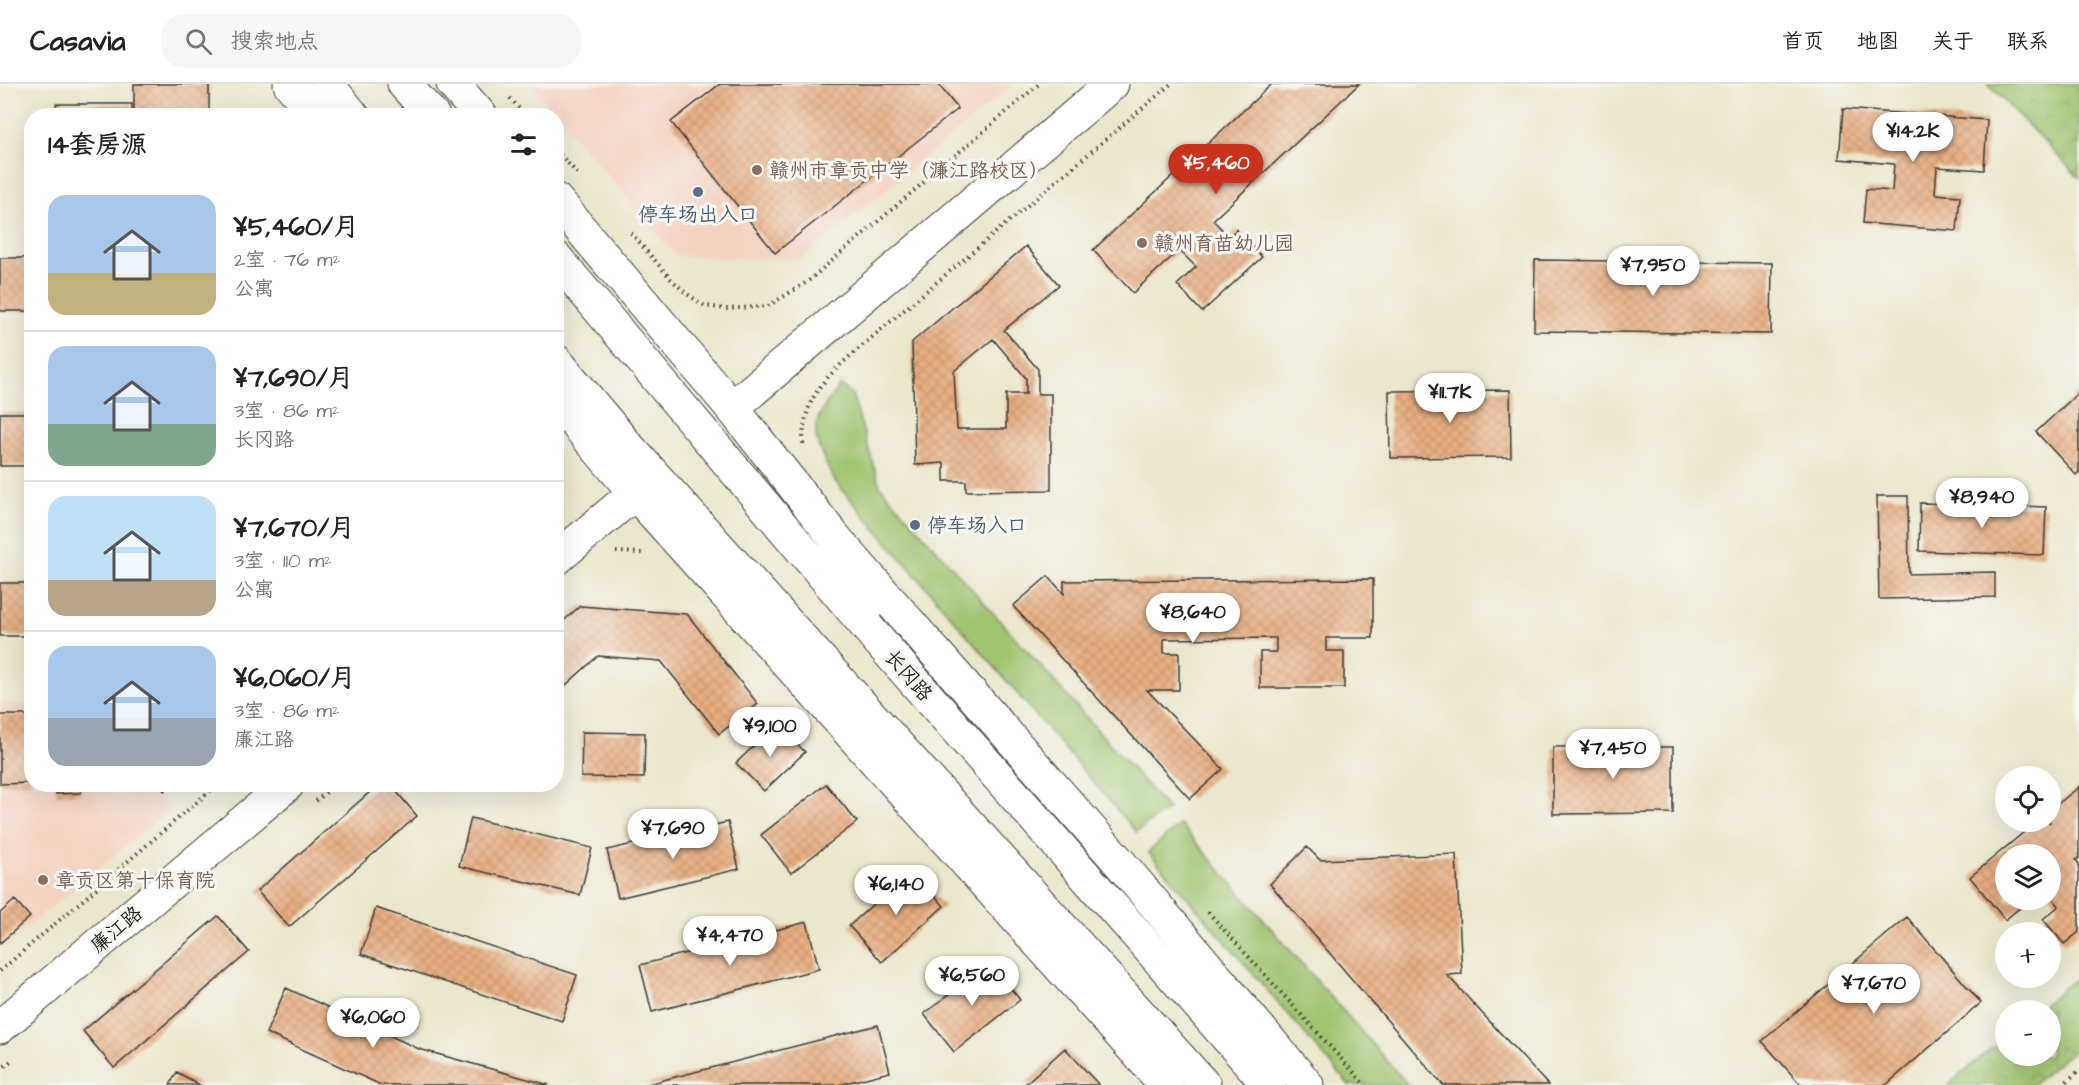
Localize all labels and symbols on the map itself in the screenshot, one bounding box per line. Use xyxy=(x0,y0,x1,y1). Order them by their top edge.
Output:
pin: ¥14.2K xyxy=(1864,112,1962,163)
pin: ¥5,460 xyxy=(1167,144,1265,195)
place label: 赣州市章贡中学（濂江路校区） xyxy=(769,157,1049,185)
marker: 赣州市章贡中学（濂江路校区） xyxy=(750,163,764,177)
marker: 停车场出入口 xyxy=(691,185,705,199)
place label: 停车场出入口 xyxy=(638,201,758,229)
place label: 赣州育苗幼儿园 xyxy=(1154,230,1294,258)
marker: 赣州育苗幼儿园 xyxy=(1135,236,1149,250)
pin: ¥7,950 xyxy=(1604,246,1702,297)
pin: ¥11.7K xyxy=(1401,373,1499,424)
pin: ¥8,940 xyxy=(1933,478,2031,529)
place label: 停车场入口 xyxy=(927,512,1027,540)
marker: 停车场入口 xyxy=(908,518,922,532)
pin: ¥8,640 xyxy=(1144,593,1242,644)
street label: 长冈路 xyxy=(878,644,939,708)
pin: ¥9,100 xyxy=(721,707,819,758)
pin: ¥7,450 xyxy=(1564,729,1662,780)
pin: ¥7,690 xyxy=(624,809,722,860)
pin: ¥6,140 xyxy=(847,865,945,916)
place label: 章贡区第十保育院 xyxy=(55,867,215,895)
marker: 章贡区第十保育院 xyxy=(36,873,50,887)
street label: 廉江路 xyxy=(85,899,149,960)
pin: ¥4,470 xyxy=(681,916,779,967)
pin: ¥6,560 xyxy=(923,956,1021,1007)
pin: ¥7,670 xyxy=(1825,964,1923,1015)
pin: ¥6,060 xyxy=(324,998,422,1049)

